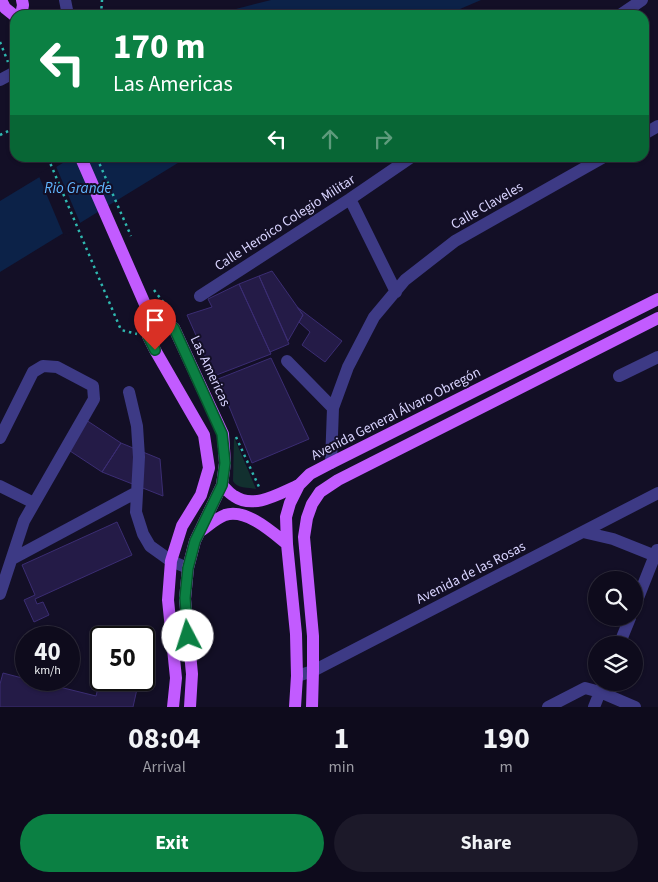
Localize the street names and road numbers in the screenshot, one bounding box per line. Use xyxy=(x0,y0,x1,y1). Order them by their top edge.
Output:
street label: Calle Heroico Colegio Militar xyxy=(211,170,359,276)
street label: Calle Claveles xyxy=(447,177,527,235)
street label: Las Americas xyxy=(185,332,235,410)
street label: Avenida General Álvaro Obregón xyxy=(308,362,484,466)
street label: Avenida de las Rosas xyxy=(413,537,529,609)

